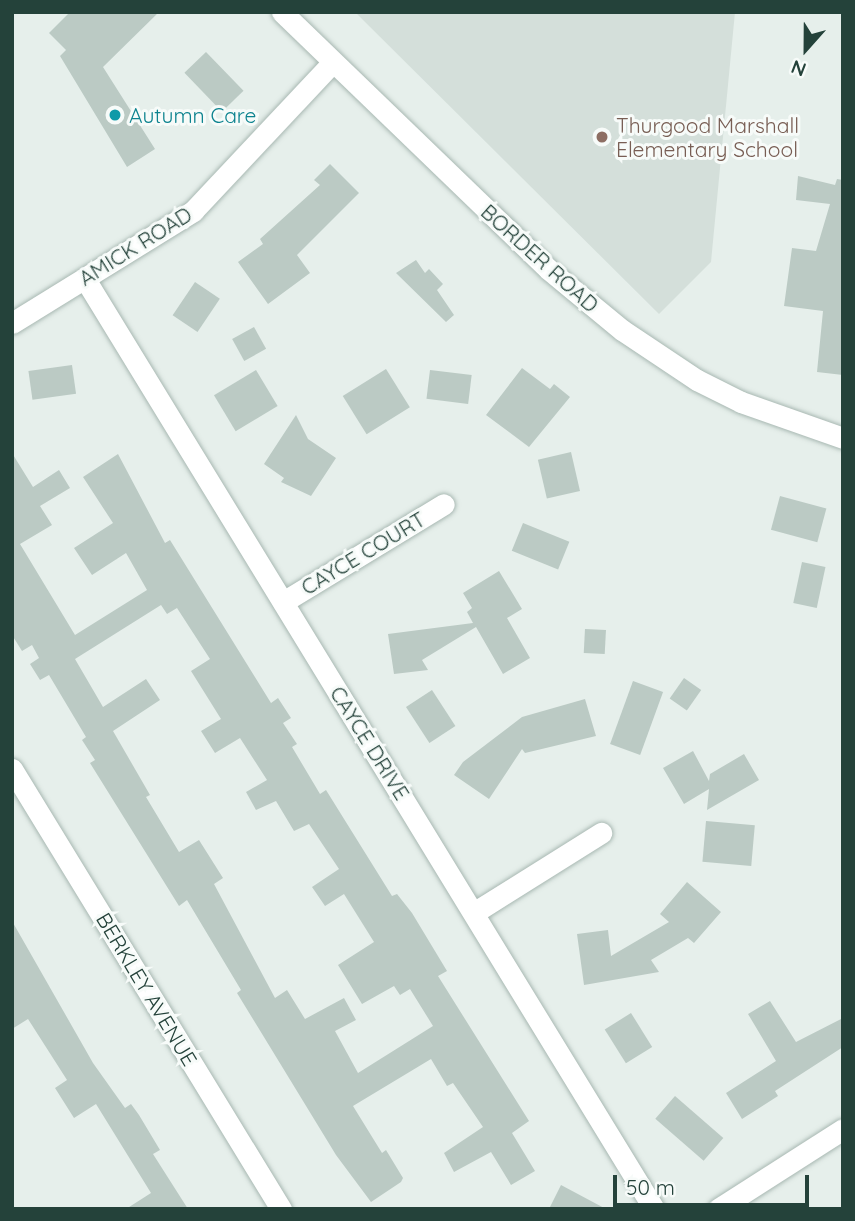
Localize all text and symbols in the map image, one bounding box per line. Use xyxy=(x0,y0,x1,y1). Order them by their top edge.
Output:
north arrow xyxy=(771,14,841,84)
text: N xyxy=(788,55,809,82)
place label: Autumn Care xyxy=(129,102,256,128)
marker: Autumn Care xyxy=(107,107,123,123)
place label: Thurgood Marshall Elementary School xyxy=(616,112,799,162)
marker: Thurgood Marshall Elementary School xyxy=(594,129,610,145)
street label: BORDER ROAD xyxy=(476,199,604,317)
street label: AMICK ROAD xyxy=(74,201,196,291)
street label: CAYCE COURT xyxy=(296,506,430,600)
street label: CAYCE DRIVE xyxy=(325,682,415,804)
street label: BERKLEY AVENUE xyxy=(91,908,203,1070)
scale bar xyxy=(617,1162,813,1206)
text: 50 m xyxy=(626,1174,675,1200)

